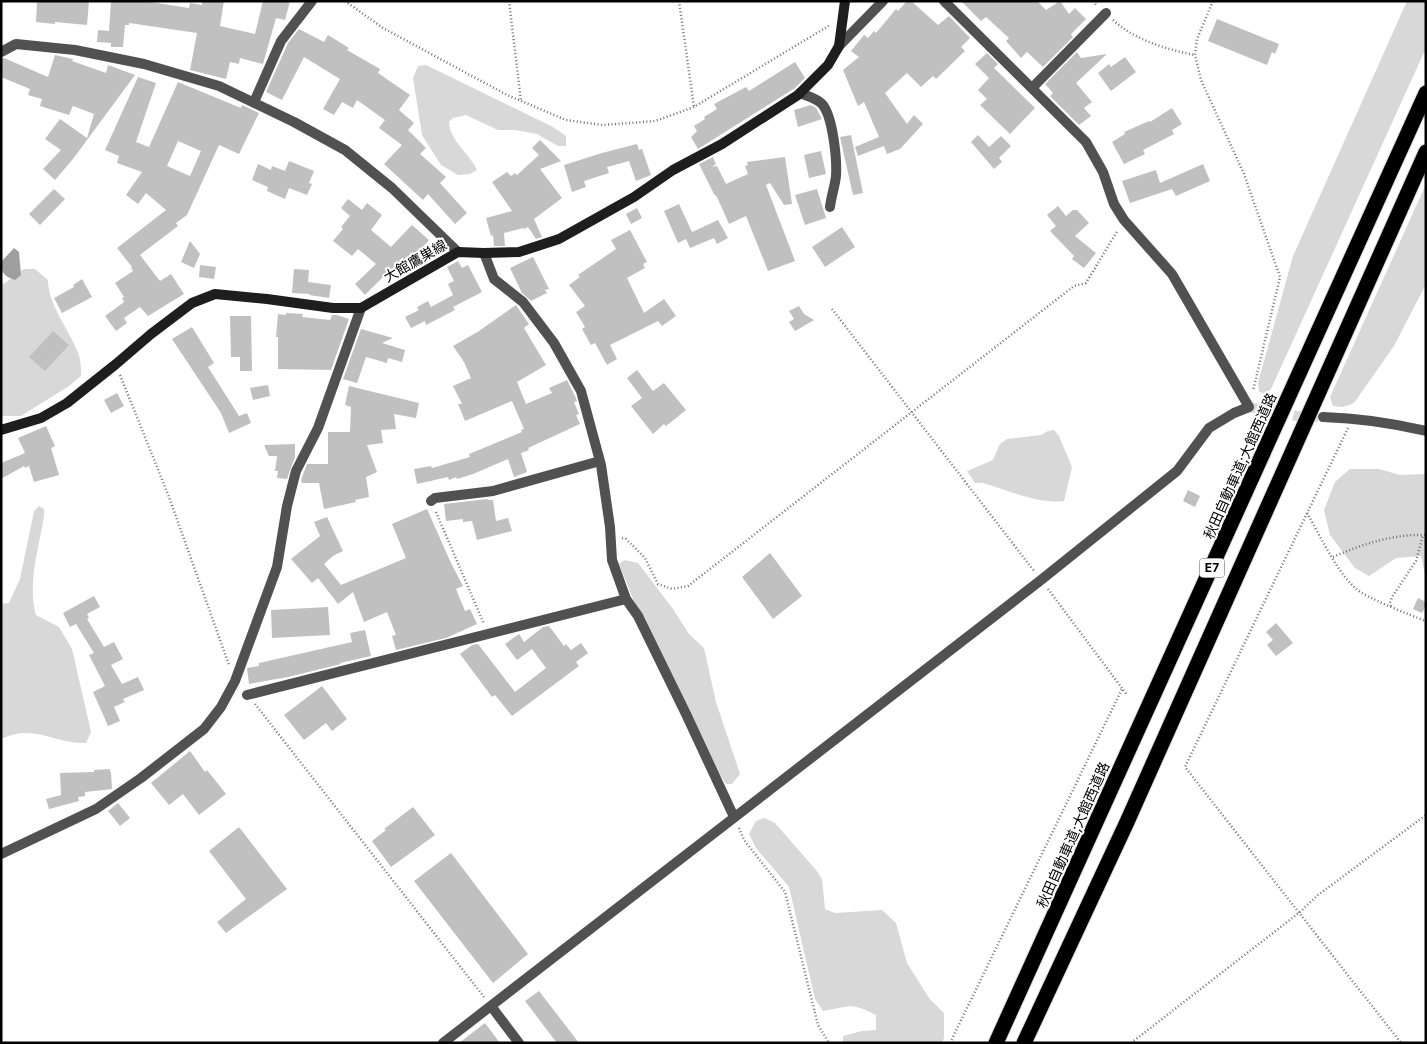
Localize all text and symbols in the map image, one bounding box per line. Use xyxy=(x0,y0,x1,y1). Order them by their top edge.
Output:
street label: 大館鷹巣線 xyxy=(380,236,449,285)
street label: 秋田自動車道;大館西道路 xyxy=(1200,390,1279,542)
road number: E7 xyxy=(1200,558,1224,578)
street label: 秋田自動車道;大館西道路 xyxy=(1033,759,1112,911)

